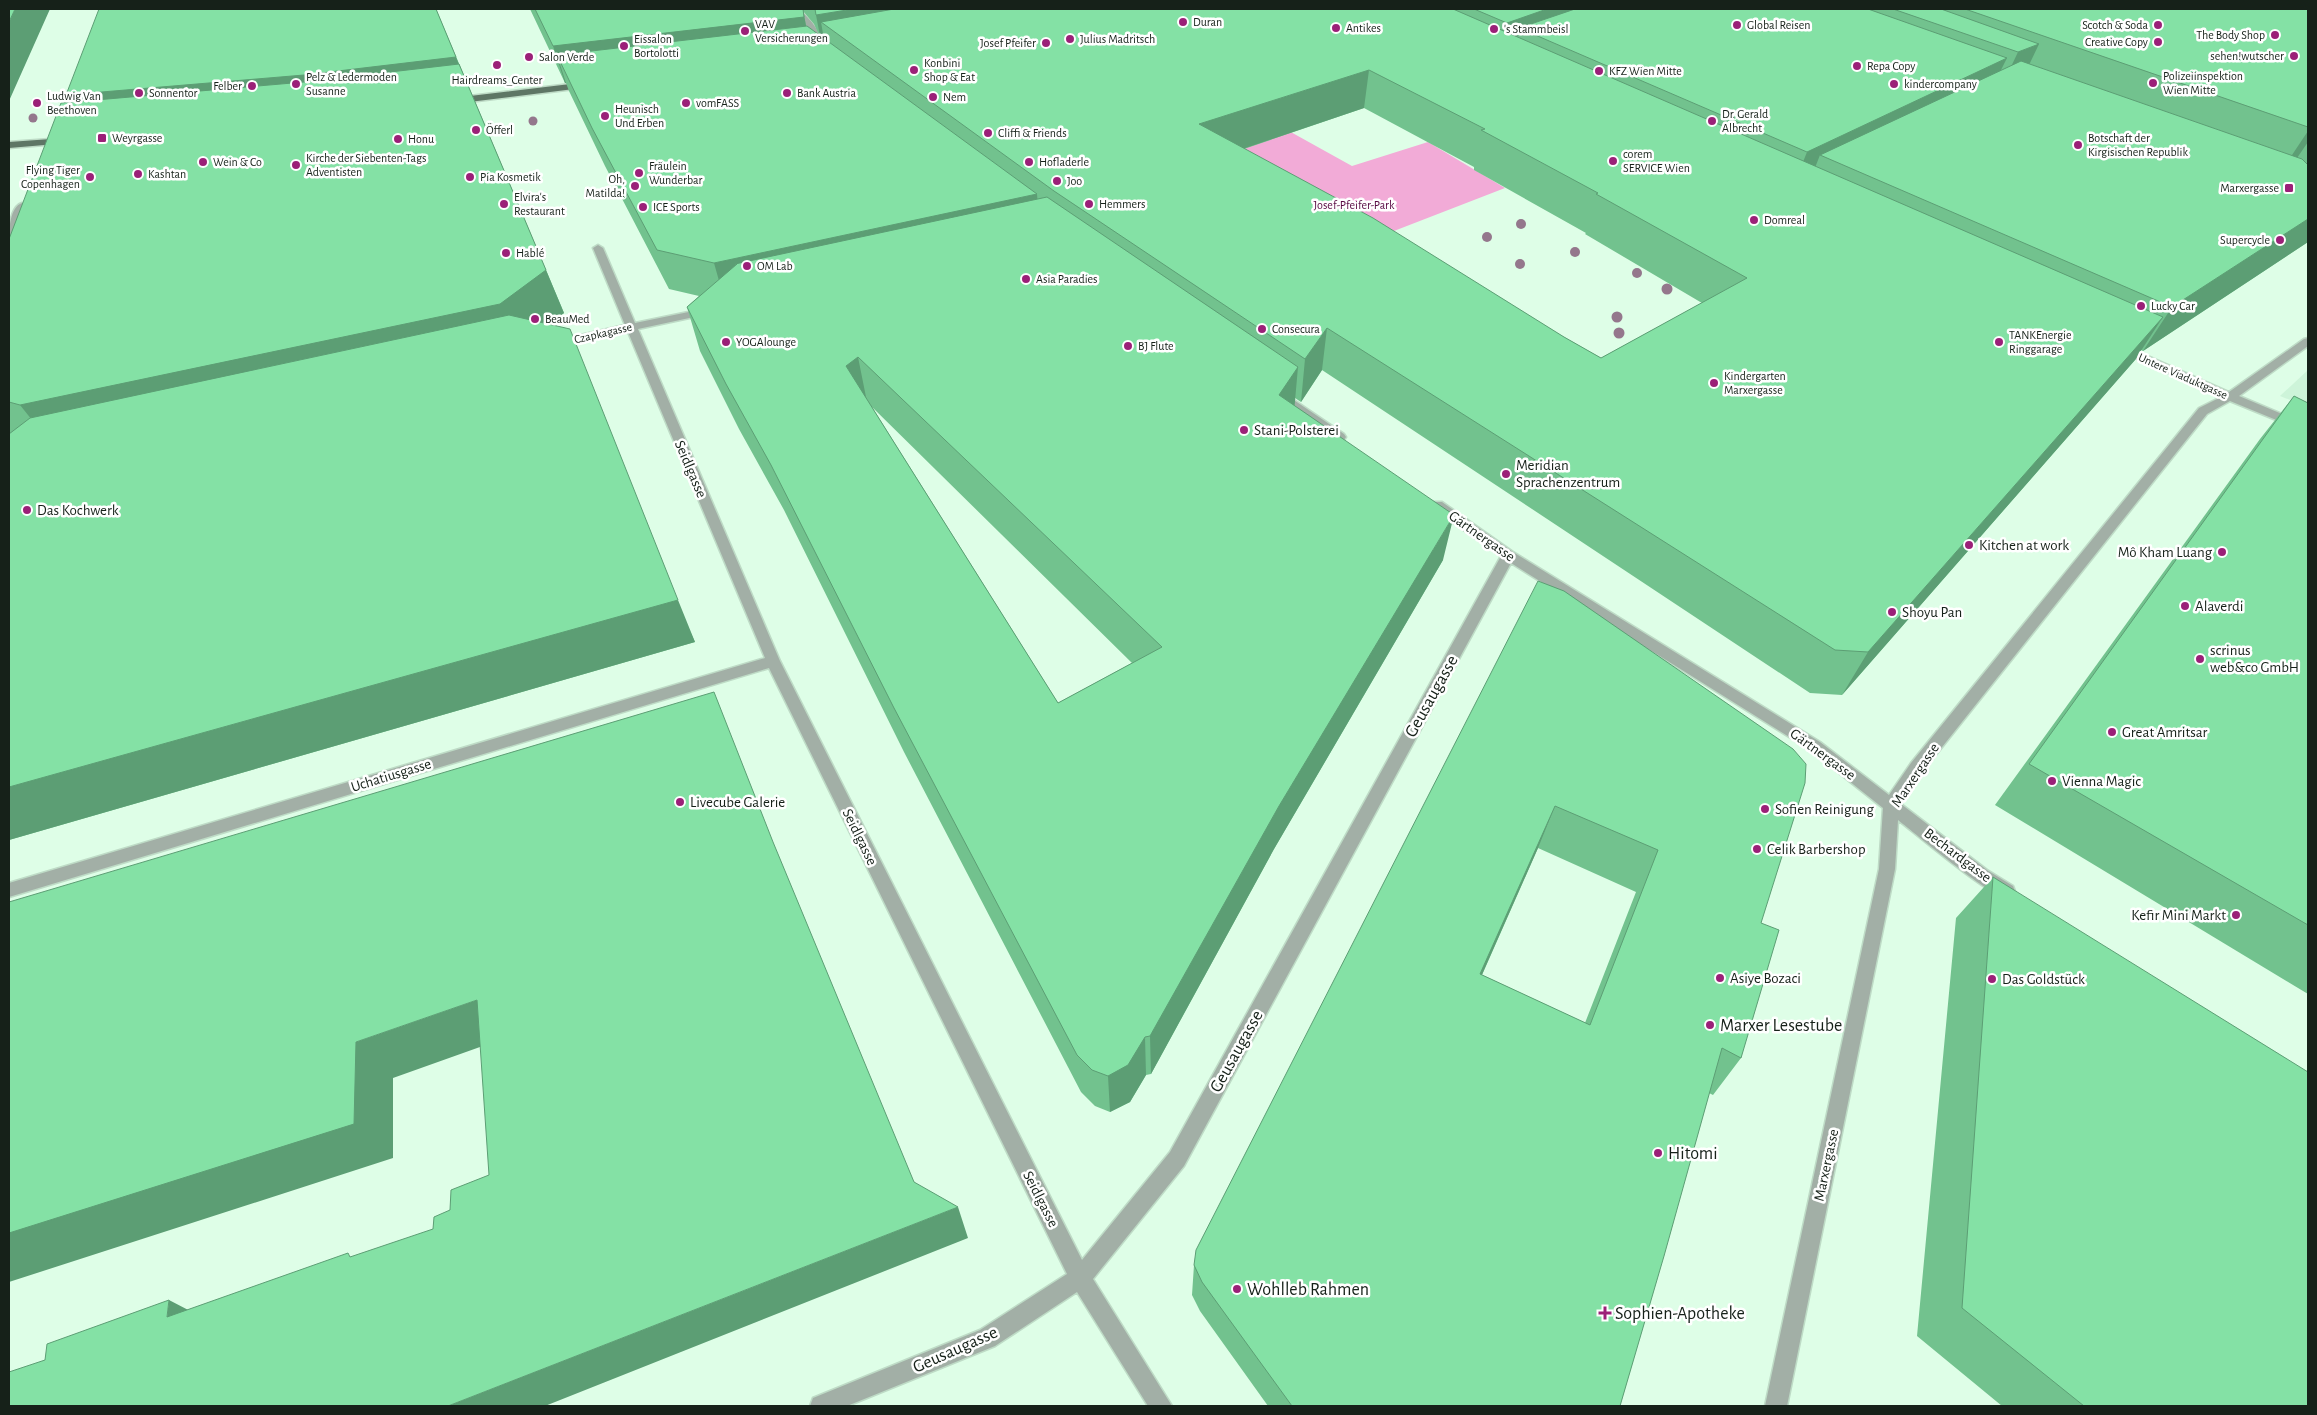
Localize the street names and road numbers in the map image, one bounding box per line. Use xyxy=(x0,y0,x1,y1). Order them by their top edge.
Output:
street label: Czapkagasse xyxy=(573,321,633,345)
street label: Untere Viaduktgasse xyxy=(2137,351,2229,401)
street label: Seidlgasse xyxy=(672,438,709,500)
street label: Gärtnergasse xyxy=(1446,508,1518,565)
street label: Geusaugasse xyxy=(1402,653,1462,740)
street label: Gärtnergasse xyxy=(1787,726,1858,783)
street label: Marxergasse xyxy=(1889,741,1942,810)
street label: Uchatiusgasse xyxy=(349,756,433,795)
street label: Seidlgasse xyxy=(839,807,880,868)
street label: Bechardgasse xyxy=(1921,825,1994,885)
street label: Geusaugasse xyxy=(1207,1008,1267,1095)
street label: Marxergasse xyxy=(1812,1128,1841,1203)
street label: Seidlgasse xyxy=(1020,1169,1061,1230)
street label: Geusaugasse xyxy=(910,1323,1000,1377)

